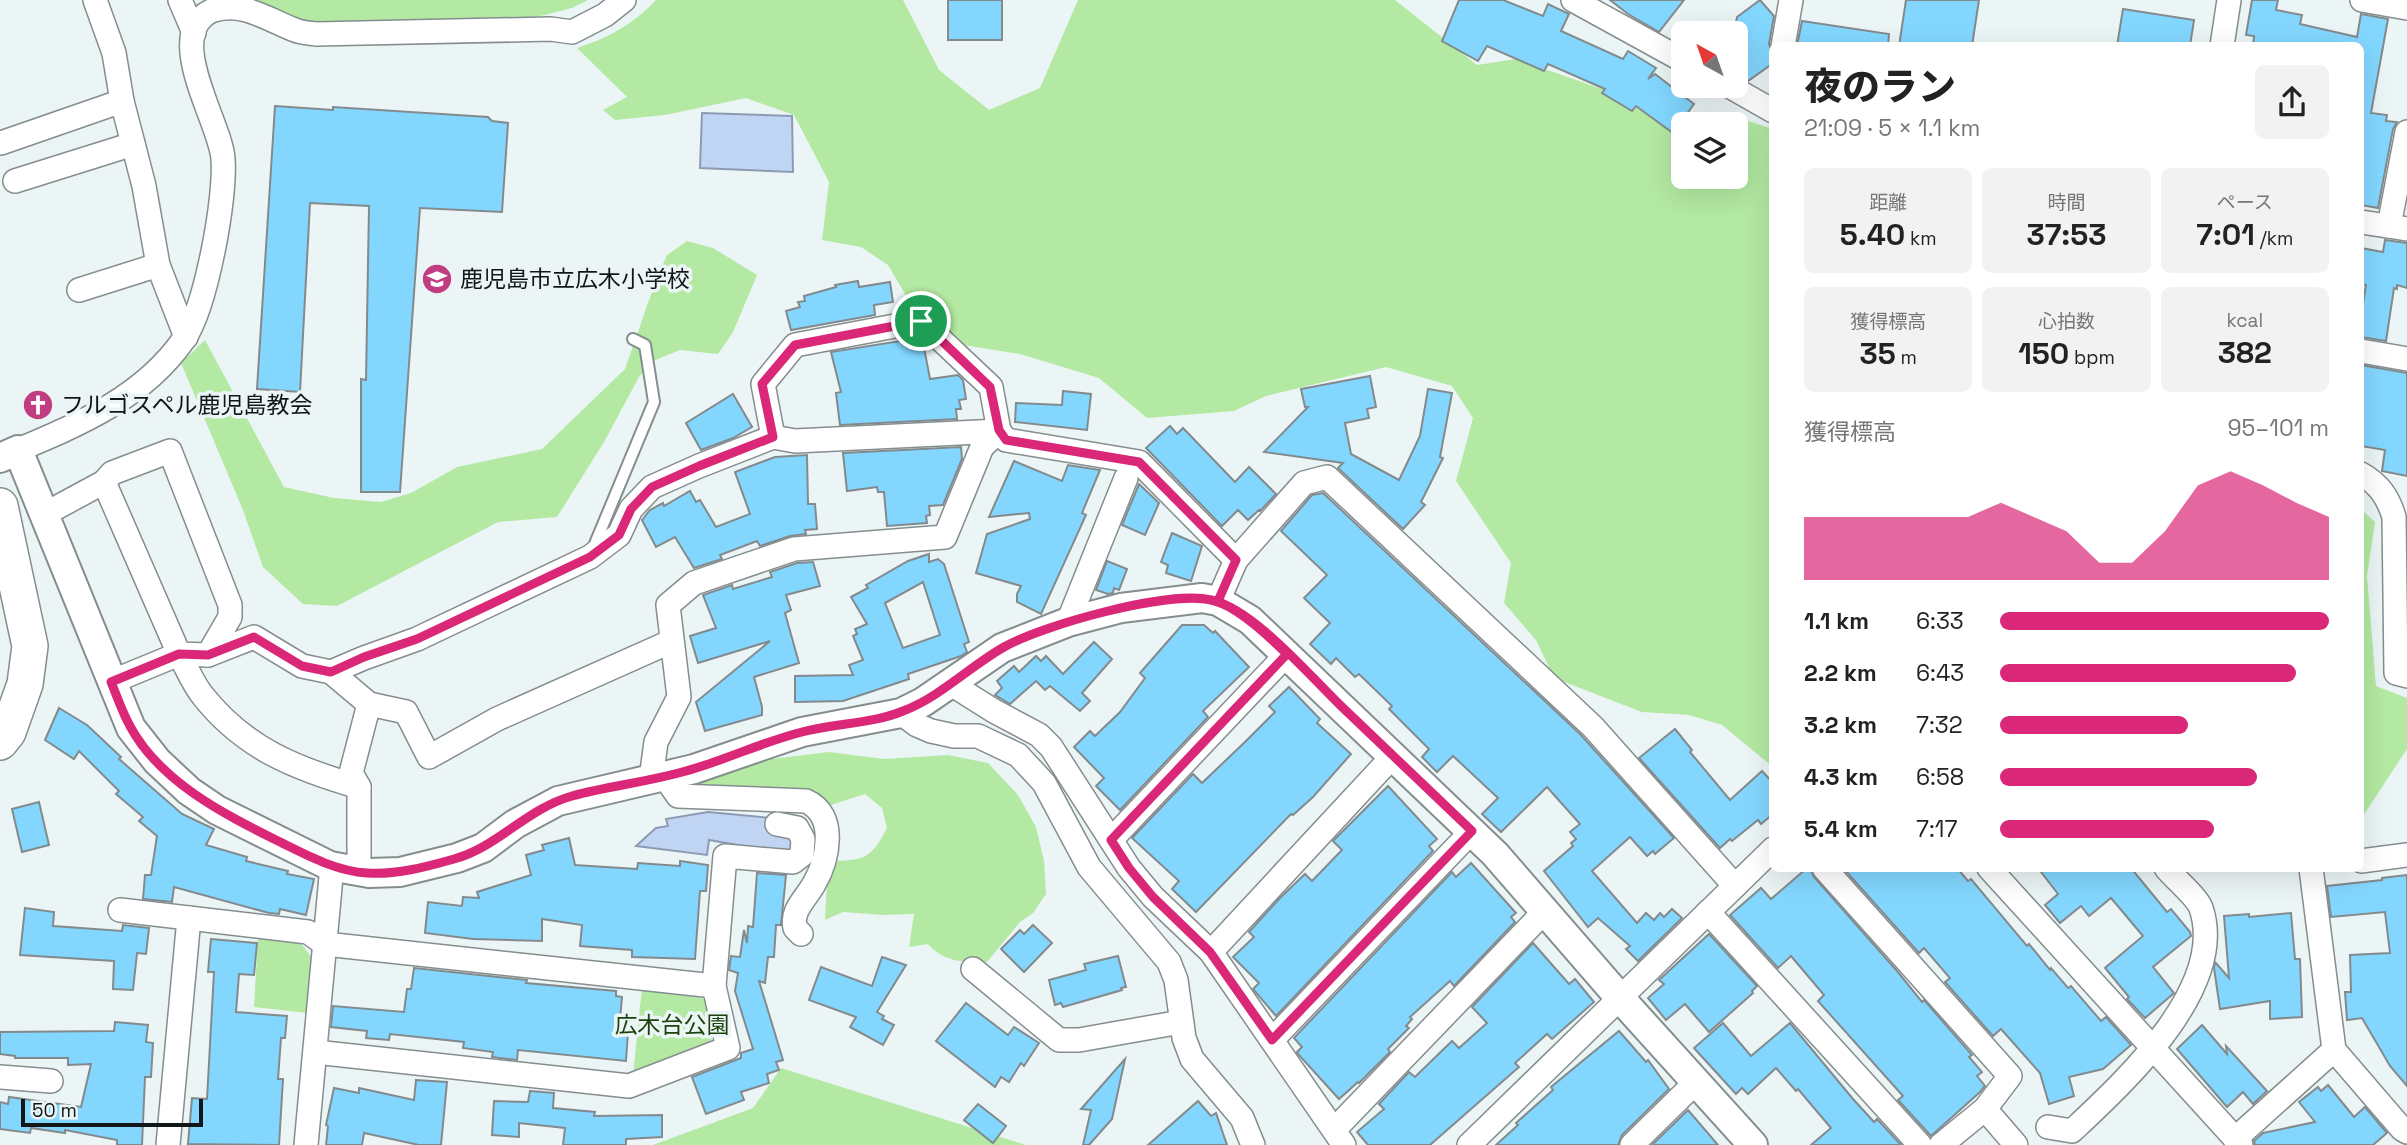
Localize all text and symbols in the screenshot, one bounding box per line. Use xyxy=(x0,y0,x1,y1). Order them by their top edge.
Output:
north arrow xyxy=(1671,21,1748,98)
map controls xyxy=(1671,21,1748,189)
text: 夜のラン xyxy=(1804,63,1956,111)
button: share xyxy=(2255,65,2329,139)
button: layers xyxy=(1671,112,1748,189)
text: 21:09 · 5 × 1.1 km xyxy=(1804,113,1980,143)
text: 距離 xyxy=(1869,190,1907,215)
text: 時間 xyxy=(2047,190,2086,215)
text: ペース xyxy=(2217,190,2273,215)
text: 5.40 xyxy=(1840,215,1905,254)
text: 37:53 xyxy=(2026,215,2107,254)
text: 7:01 xyxy=(2196,215,2255,254)
text: km xyxy=(1905,226,1937,251)
text: /km xyxy=(2255,226,2293,251)
school or university icon: 鹿児島市立広木小学校 xyxy=(420,262,454,296)
place label: 鹿児島市立広木小学校 xyxy=(460,264,690,294)
pin xyxy=(891,291,951,351)
icon: arrive xyxy=(902,302,940,340)
text: kcal xyxy=(2226,308,2263,333)
text: 獲得標高 xyxy=(1850,309,1926,334)
text: 心拍数 xyxy=(2038,309,2095,334)
text: 382 xyxy=(2218,333,2272,372)
text: 35 xyxy=(1859,334,1896,373)
text: 150 xyxy=(2018,334,2069,373)
text: m xyxy=(1896,345,1917,370)
text: bpm xyxy=(2069,345,2115,370)
church icon: フルゴスペル鹿児島教会 xyxy=(21,388,55,422)
place label: フルゴスペル鹿児島教会 xyxy=(61,390,312,420)
text: 95–101 m xyxy=(2228,413,2329,443)
text: 獲得標高 xyxy=(1804,417,1896,447)
text: 1.1 km xyxy=(1804,606,1869,636)
text: 6:33 xyxy=(1916,606,1964,636)
text: 2.2 km xyxy=(1804,658,1877,688)
text: 6:43 xyxy=(1916,658,1964,688)
text: 3.2 km xyxy=(1804,710,1877,740)
text: 7:32 xyxy=(1916,710,1963,740)
text: 4.3 km xyxy=(1804,762,1878,792)
text: 6:58 xyxy=(1916,762,1964,792)
text: 5.4 km xyxy=(1804,814,1878,844)
text: 7:17 xyxy=(1916,814,1957,844)
park label: 広木台公園 xyxy=(615,1010,730,1040)
scale bar xyxy=(21,1096,203,1128)
text: 50 m xyxy=(32,1098,77,1123)

